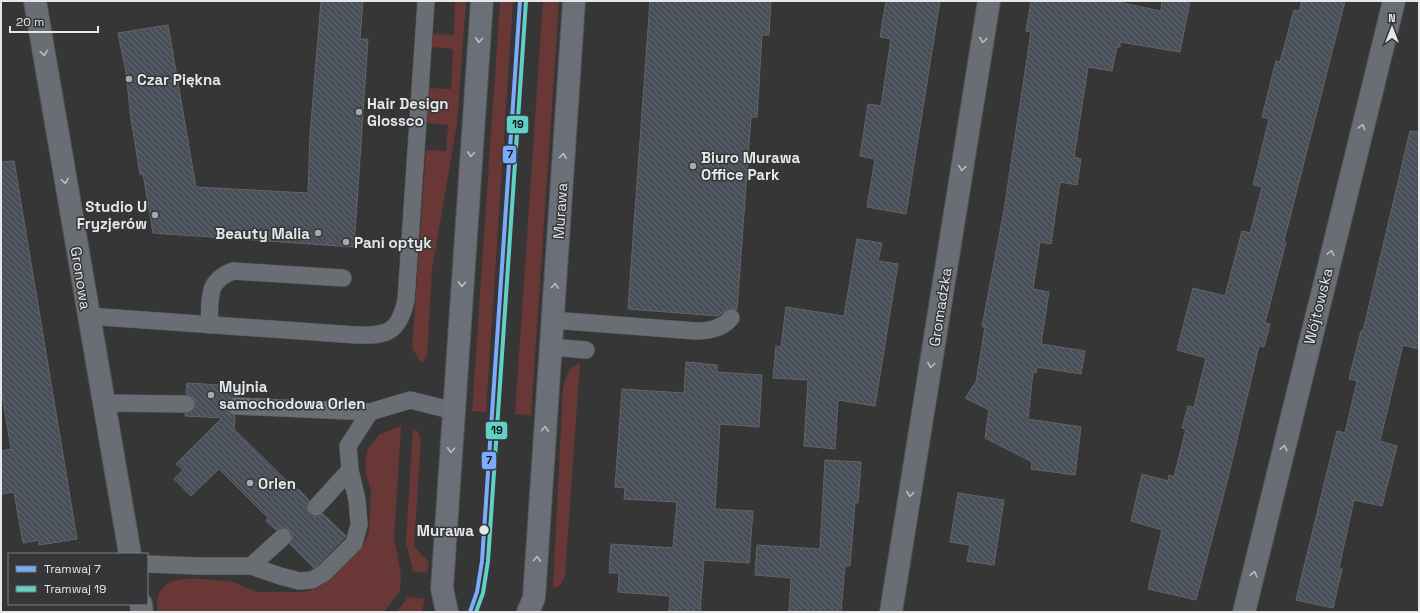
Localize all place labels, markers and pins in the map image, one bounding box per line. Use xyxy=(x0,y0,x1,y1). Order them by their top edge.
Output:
place label: Czar Piękna xyxy=(137,70,221,89)
marker: Czar Piękna xyxy=(124,74,134,84)
place label: Hair Design Glossco xyxy=(367,94,449,130)
marker: Hair Design Glossco xyxy=(354,107,364,117)
place label: Biuro Murawa Office Park xyxy=(701,148,800,184)
marker: Biuro Murawa Office Park xyxy=(688,161,698,171)
place label: Studio U Fryzjerów xyxy=(77,197,147,233)
marker: Studio U Fryzjerów xyxy=(150,210,160,220)
place label: Beauty Malia xyxy=(215,224,310,243)
marker: Beauty Malia xyxy=(313,228,323,238)
place label: Pani optyk xyxy=(354,233,432,252)
marker: Pani optyk xyxy=(341,237,351,247)
place label: Myjnia samochodowa Orlen xyxy=(219,377,366,413)
marker: Myjnia samochodowa Orlen xyxy=(206,390,216,400)
place label: Orlen xyxy=(258,474,296,493)
marker: Orlen xyxy=(245,478,255,488)
place label: Murawa xyxy=(417,521,474,540)
marker: Murawa xyxy=(477,523,491,537)

